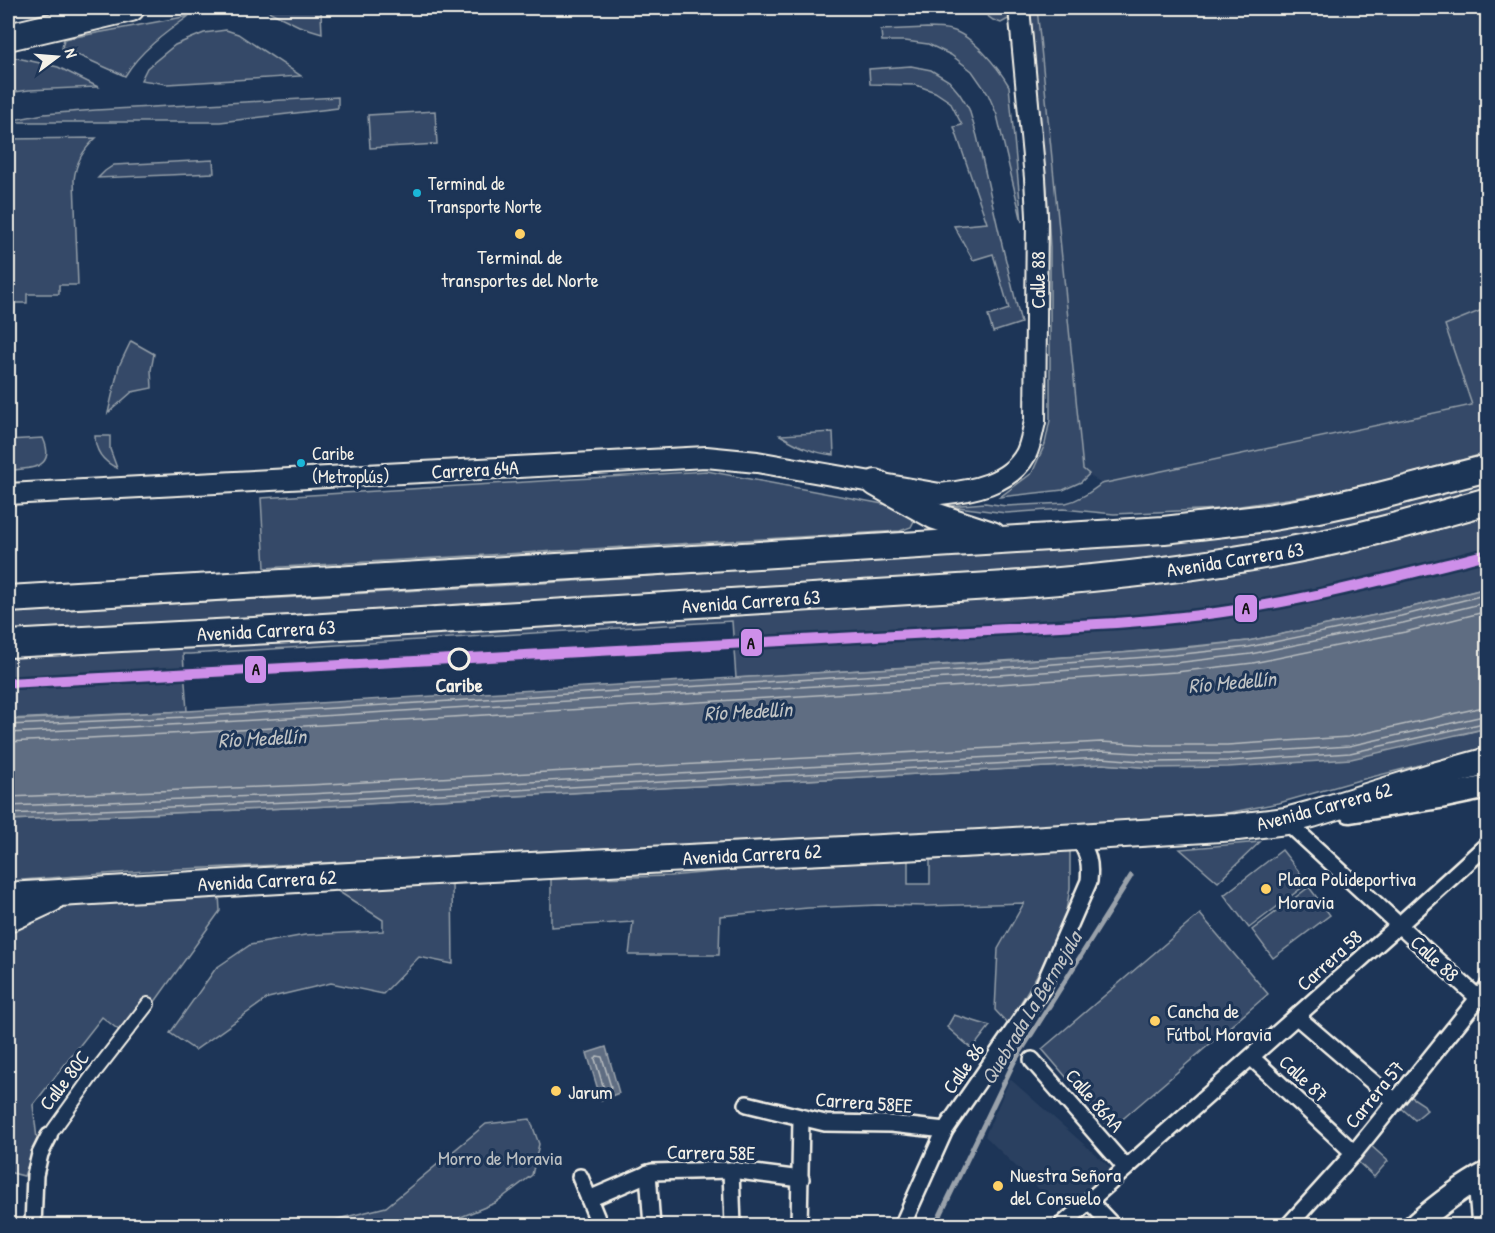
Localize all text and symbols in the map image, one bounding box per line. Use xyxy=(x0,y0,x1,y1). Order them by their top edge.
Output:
north arrow xyxy=(27,27,87,87)
text: N xyxy=(60,46,83,60)
place label: Terminal de Transporte Norte xyxy=(428,171,542,219)
marker: Terminal de Transporte Norte xyxy=(411,187,423,199)
marker: Terminal de transportes del Norte xyxy=(513,227,527,241)
place label: Terminal de transportes del Norte xyxy=(441,243,599,293)
street label: Calle 88 xyxy=(1024,251,1051,309)
place label: Caribe (Metroplús) xyxy=(312,441,389,489)
street label: Carrera 64A xyxy=(431,453,520,485)
marker: Caribe (Metroplús) xyxy=(295,457,307,469)
street label: Avenida Carrera 63 xyxy=(1164,535,1306,583)
street label: Avenida Carrera 63 xyxy=(681,583,821,619)
line badge: A xyxy=(1234,594,1258,623)
text: A xyxy=(1242,597,1250,619)
street label: Avenida Carrera 63 xyxy=(196,613,336,647)
line badge: A xyxy=(740,628,763,657)
text: A xyxy=(747,632,755,654)
marker: Caribe xyxy=(448,648,470,670)
line badge: A xyxy=(244,655,267,684)
text: A xyxy=(252,658,260,680)
water label: Río Medellín xyxy=(1187,664,1279,700)
place label: Caribe xyxy=(435,671,483,698)
water label: Río Medellín xyxy=(703,694,794,728)
water label: Río Medellín xyxy=(217,721,308,755)
street label: Avenida Carrera 62 xyxy=(1253,775,1395,837)
street label: Avenida Carrera 62 xyxy=(682,837,823,871)
street label: Avenida Carrera 62 xyxy=(197,863,338,897)
place label: Placa Polideportiva Moravia xyxy=(1278,865,1416,915)
marker: Placa Polideportiva Moravia xyxy=(1259,882,1273,896)
water label: Quebrada La Bermejala xyxy=(974,923,1090,1090)
street label: Carrera 58 xyxy=(1290,923,1368,997)
street label: Calle 88 xyxy=(1405,929,1465,987)
place label: Cancha de Fútbol Moravia xyxy=(1166,997,1272,1047)
marker: Cancha de Fútbol Moravia xyxy=(1148,1014,1162,1028)
street label: Calle 86 xyxy=(936,1037,990,1099)
street label: Calle 80C xyxy=(33,1044,95,1116)
street label: Calle 87 xyxy=(1273,1048,1335,1108)
street label: Carrera 57 xyxy=(1338,1054,1410,1134)
street label: Calle 86AA xyxy=(1060,1062,1130,1138)
place label: Jarum xyxy=(568,1078,613,1105)
marker: Jarum xyxy=(549,1084,563,1098)
street label: Carrera 58EE xyxy=(815,1085,914,1119)
street label: Carrera 58E xyxy=(667,1138,756,1166)
park label: Morro de Moravia xyxy=(438,1144,562,1171)
place label: Nuestra Señora del Consuelo xyxy=(1010,1161,1121,1211)
marker: Nuestra Señora del Consuelo xyxy=(991,1179,1005,1193)

